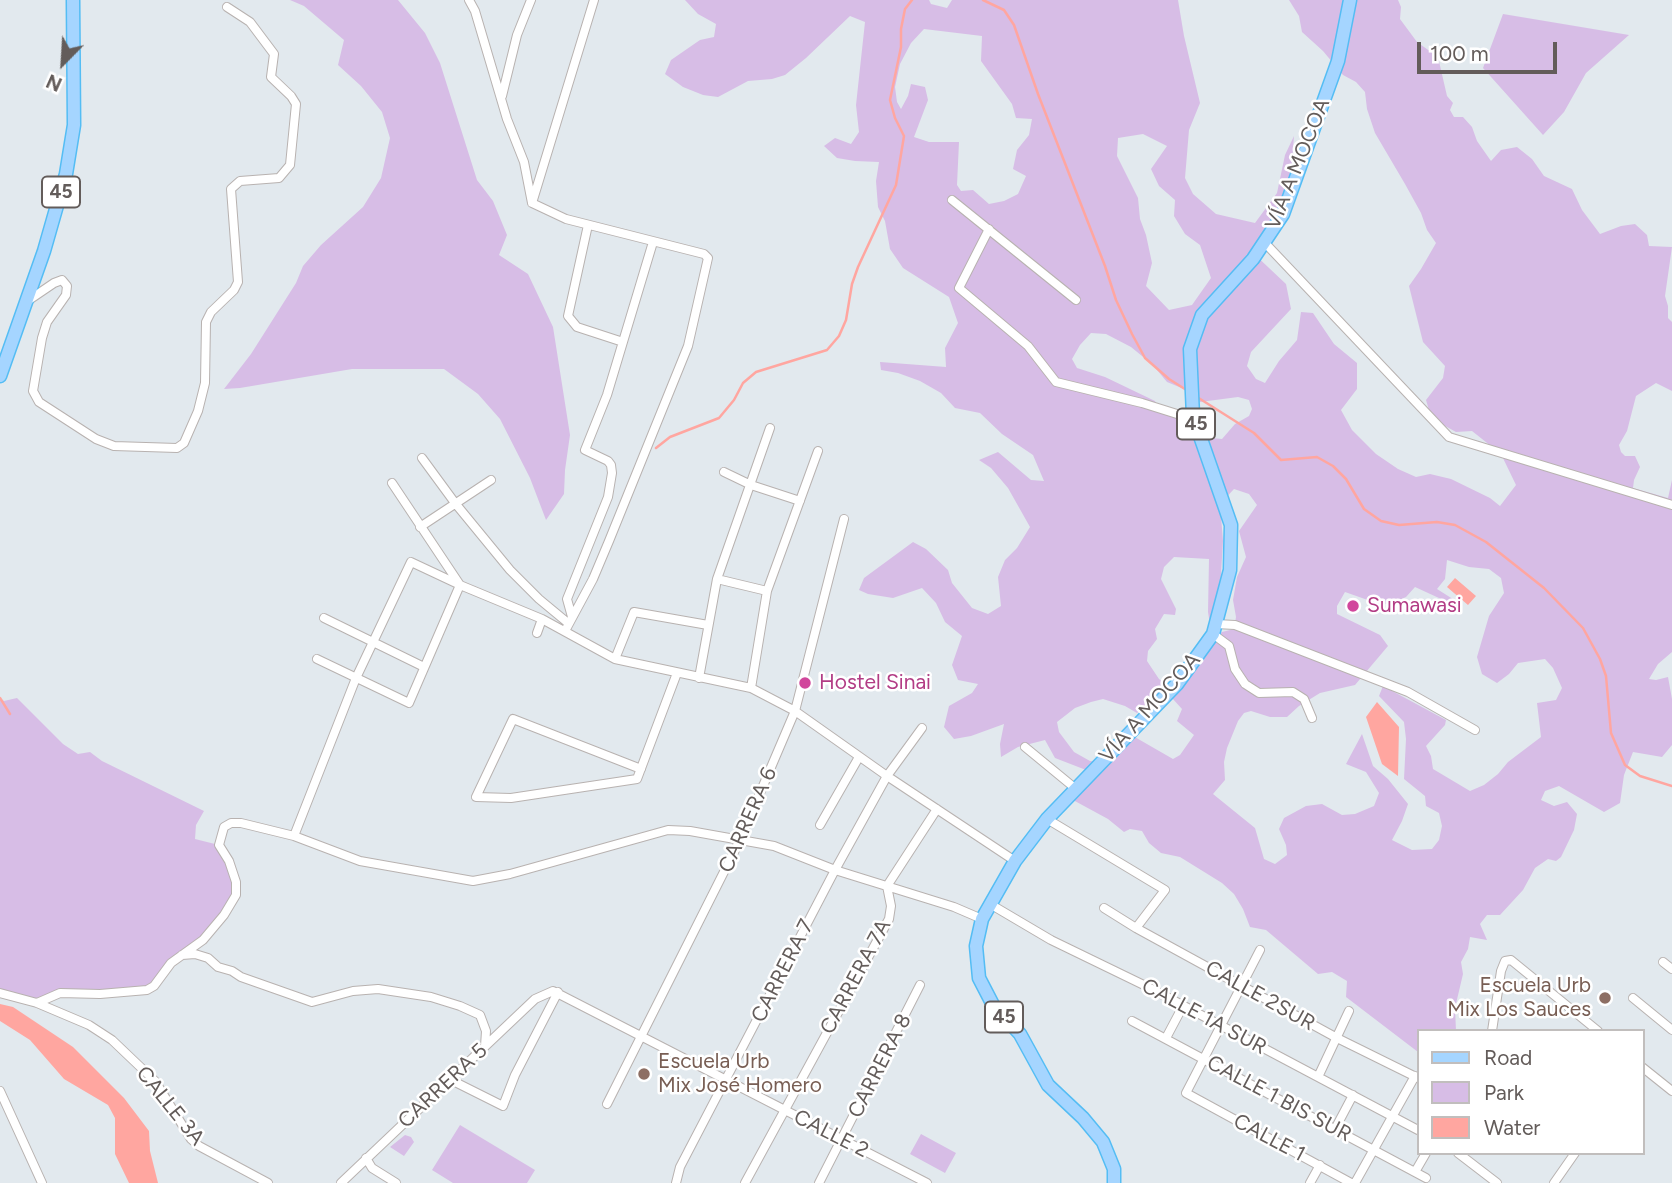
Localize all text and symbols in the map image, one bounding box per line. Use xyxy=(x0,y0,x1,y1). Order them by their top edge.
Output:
north arrow xyxy=(28,28,98,98)
scale bar xyxy=(1420,28,1560,72)
text: 100 m xyxy=(1430,41,1489,66)
text: N xyxy=(43,69,66,96)
street label: VÍA A MOCOA xyxy=(1260,95,1336,233)
road number: 45 xyxy=(42,176,80,208)
road number: 45 xyxy=(1177,408,1215,440)
place label: Sumawasi xyxy=(1367,593,1462,619)
marker: Sumawasi xyxy=(1345,598,1361,614)
street label: VÍA A MOCOA xyxy=(1094,648,1206,768)
place label: Hostel Sinai xyxy=(819,670,931,696)
marker: Hostel Sinai xyxy=(797,675,813,691)
street label: CARRERA 6 xyxy=(714,763,782,877)
street label: CARRERA 7 xyxy=(746,915,820,1027)
street label: CARRERA 7A xyxy=(815,915,897,1039)
street label: CALLE 2SUR xyxy=(1201,956,1319,1036)
place label: Escuela Urb Mix Los Sauces xyxy=(1447,973,1591,1023)
street label: CALLE 1A SUR xyxy=(1137,974,1271,1060)
marker: Escuela Urb Mix Los Sauces xyxy=(1597,990,1613,1006)
road number: 45 xyxy=(985,1001,1023,1032)
street label: CARRERA 8 xyxy=(843,1010,917,1122)
legend xyxy=(1416,1029,1644,1155)
street label: CARRERA 5 xyxy=(393,1038,493,1134)
text: Road xyxy=(1484,1045,1532,1070)
place label: Escuela Urb Mix José Homero xyxy=(658,1049,822,1099)
street label: CALLE 1 BIS SUR xyxy=(1202,1050,1356,1148)
street label: CALLE 3A xyxy=(130,1061,210,1151)
marker: Escuela Urb Mix José Homero xyxy=(636,1066,652,1082)
text: Park xyxy=(1484,1080,1524,1105)
street label: CALLE 2 xyxy=(789,1104,873,1164)
street label: CALLE 1 xyxy=(1229,1109,1309,1167)
text: Water xyxy=(1484,1115,1540,1140)

